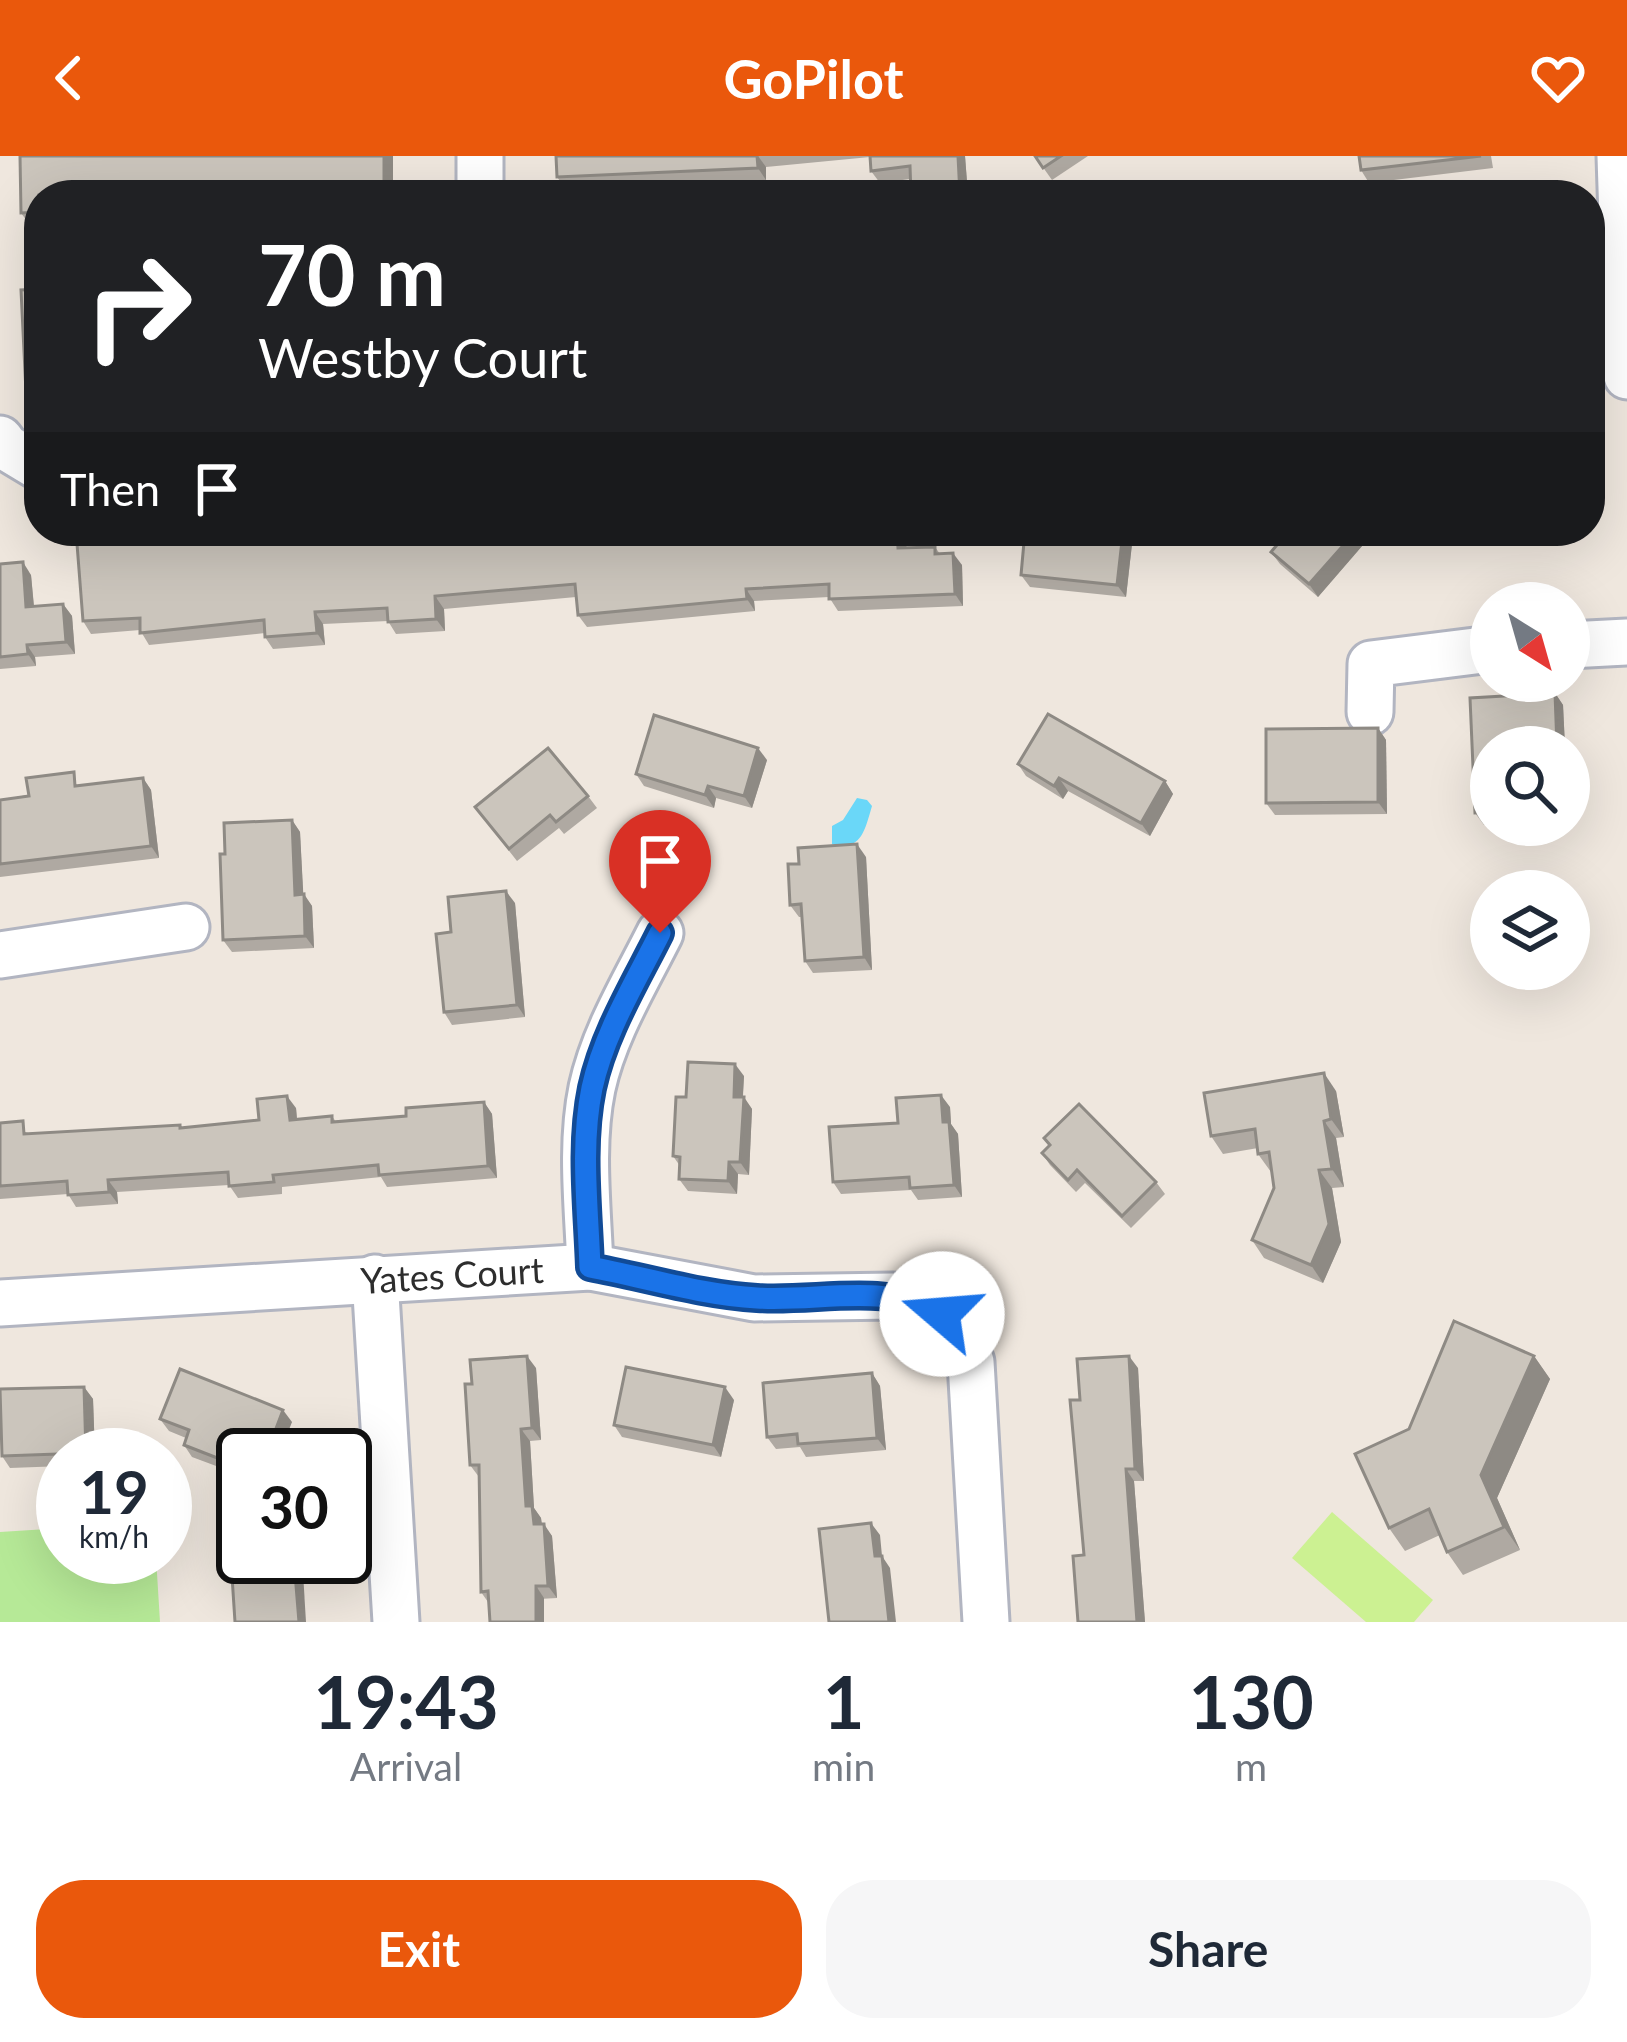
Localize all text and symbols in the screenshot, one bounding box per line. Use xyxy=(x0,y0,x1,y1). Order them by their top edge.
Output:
icon: back xyxy=(36,45,102,111)
icon: heart xyxy=(1525,45,1591,111)
text: GoPilot xyxy=(723,46,904,111)
text: 70 m xyxy=(258,223,446,324)
icon: right xyxy=(60,228,216,384)
text: Westby Court xyxy=(258,325,587,390)
icon: arrive xyxy=(184,456,250,522)
text: Then xyxy=(60,462,160,516)
north arrow xyxy=(1470,582,1590,702)
map controls xyxy=(1470,582,1590,990)
button: search xyxy=(1470,726,1590,846)
pin xyxy=(609,810,711,933)
icon: arrive xyxy=(627,828,693,894)
button: layers xyxy=(1470,870,1590,990)
street label: Yates Court xyxy=(359,1247,545,1302)
position arrow xyxy=(879,1251,1005,1377)
speed limit sign: 30 xyxy=(216,1428,372,1584)
text: 19 xyxy=(79,1455,149,1527)
text: km/h xyxy=(79,1518,149,1554)
text: 19:43 xyxy=(313,1658,499,1744)
text: 1 xyxy=(823,1658,865,1744)
text: 130 xyxy=(1188,1658,1314,1744)
text: Arrival xyxy=(350,1743,462,1789)
text: min xyxy=(812,1743,875,1789)
text: m xyxy=(1235,1743,1267,1789)
button: Exit xyxy=(36,1880,802,2018)
button: Share xyxy=(826,1880,1591,2018)

